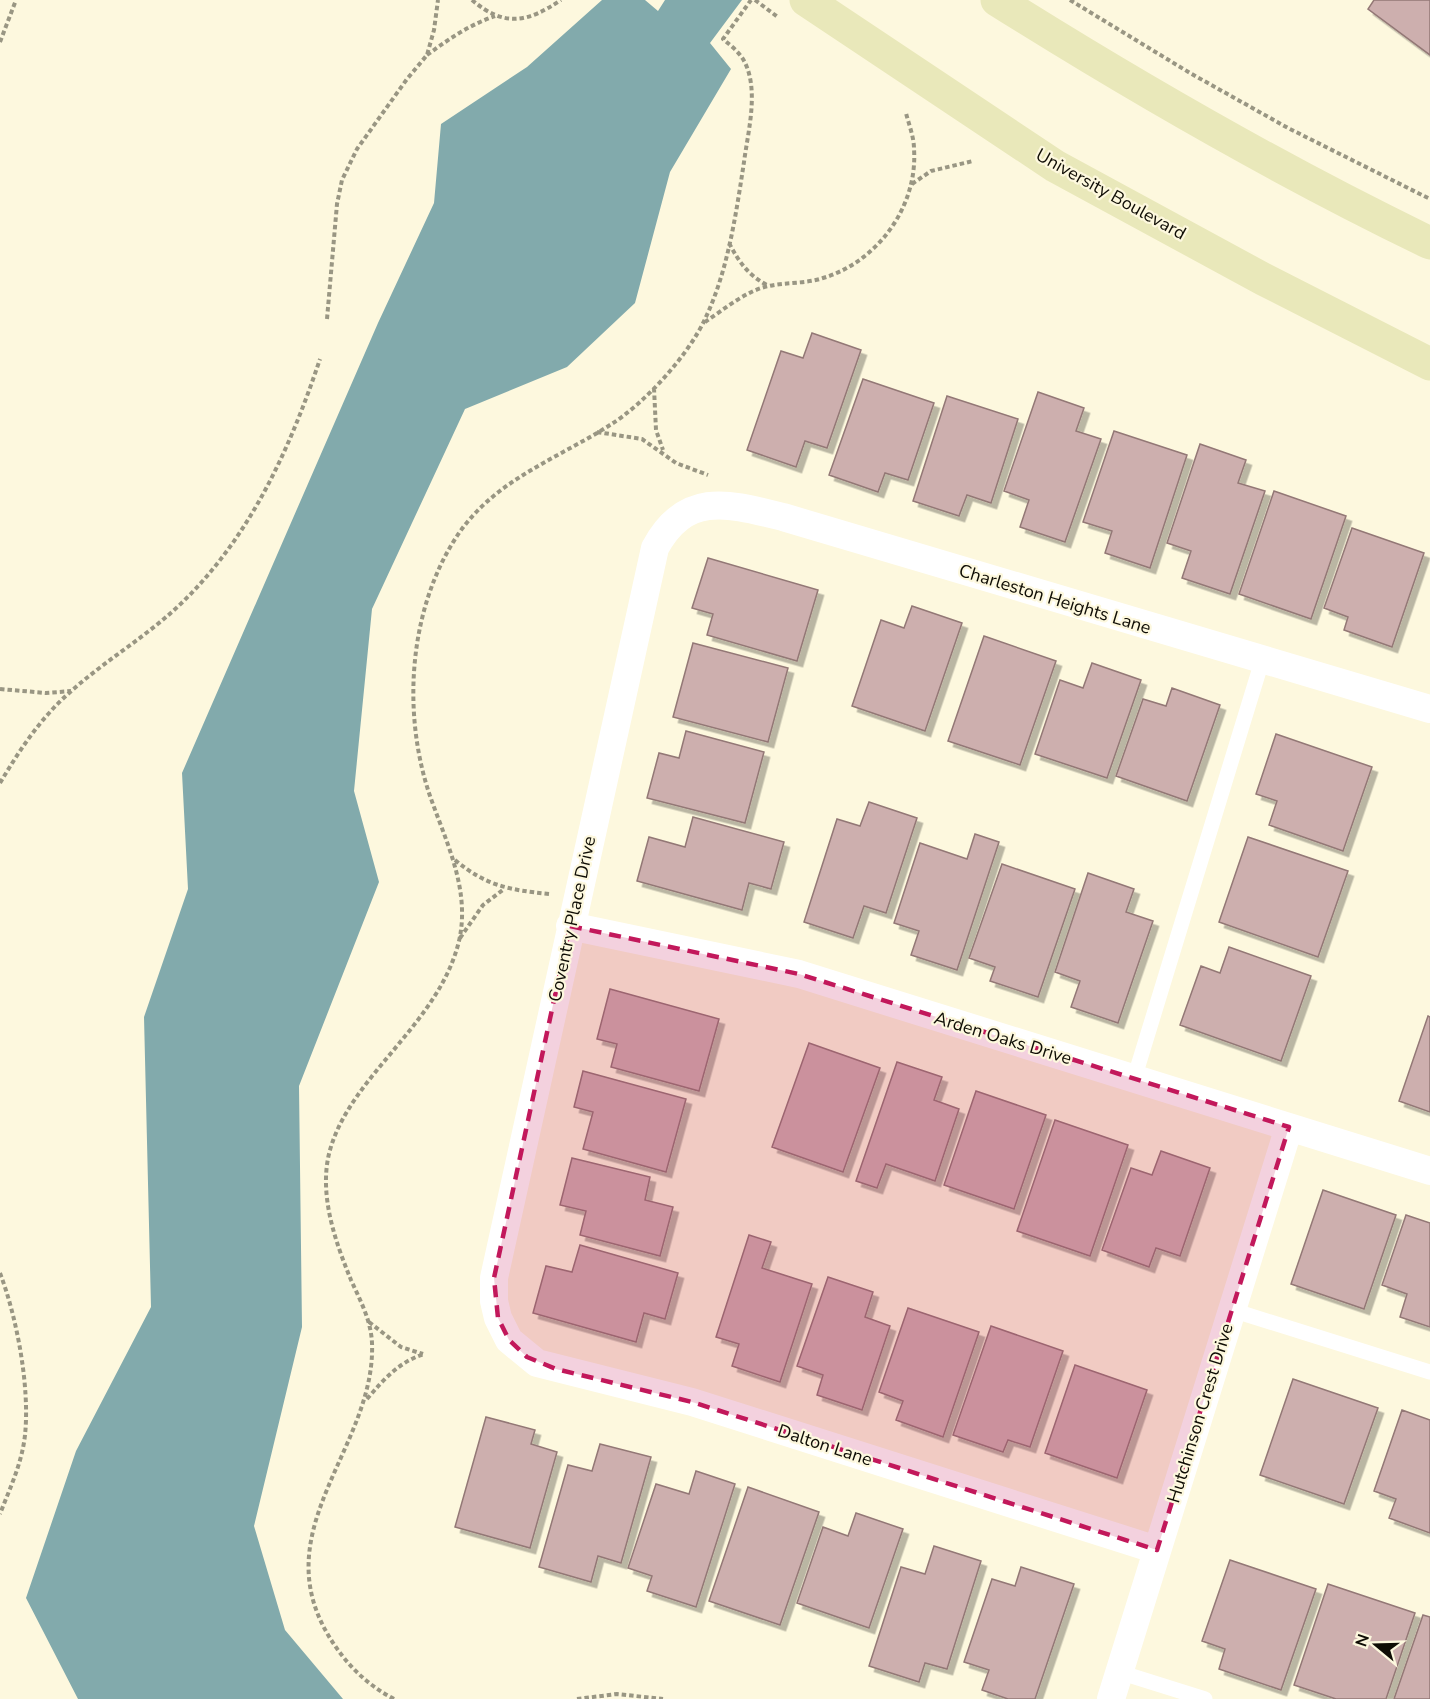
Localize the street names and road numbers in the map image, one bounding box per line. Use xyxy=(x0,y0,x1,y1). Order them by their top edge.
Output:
street label: University Boulevard xyxy=(1032,143,1190,245)
street label: Charleston Heights Lane xyxy=(956,558,1154,640)
street label: Coventry Place Drive xyxy=(543,834,601,1004)
street label: Arden Oaks Drive xyxy=(931,1006,1075,1070)
street label: Hutchinson Crest Drive xyxy=(1161,1320,1239,1506)
street label: Dalton Lane xyxy=(775,1418,875,1472)

